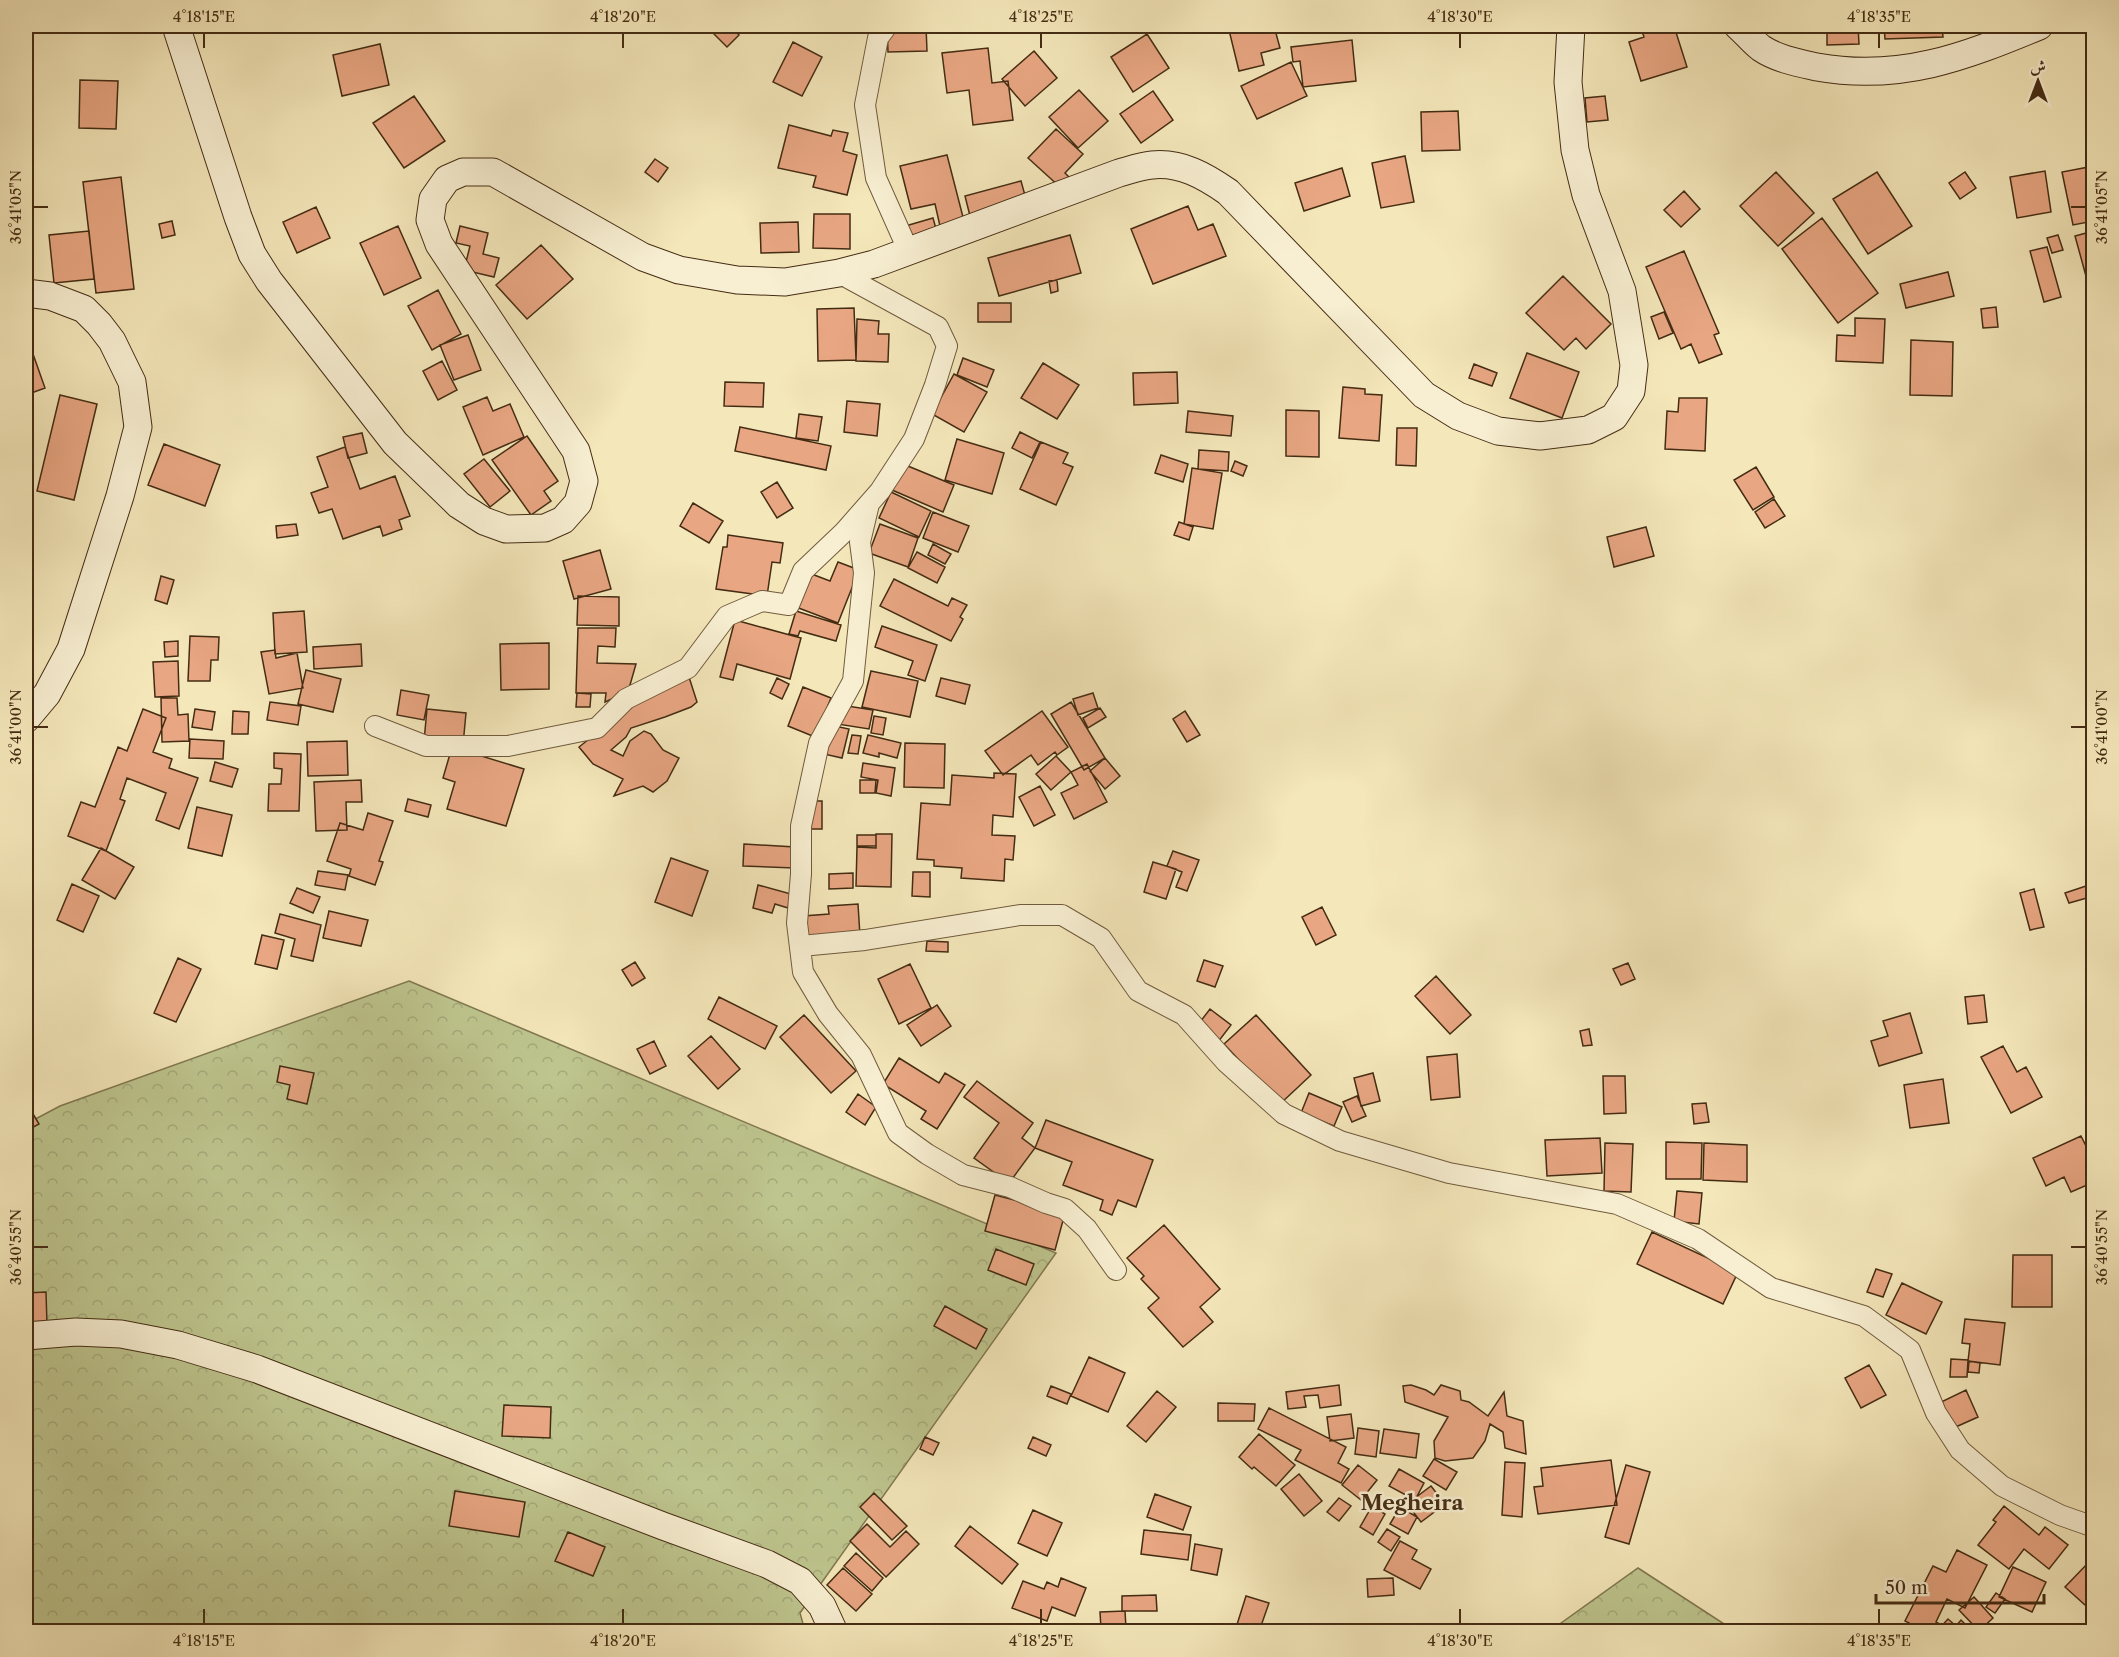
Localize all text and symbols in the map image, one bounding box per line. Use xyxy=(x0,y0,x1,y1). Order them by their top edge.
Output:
text: 4°18'15"E xyxy=(173,7,235,26)
text: 4°18'20"E xyxy=(590,7,656,26)
text: 4°18'25"E xyxy=(1009,7,1073,26)
text: 4°18'30"E xyxy=(1427,7,1493,26)
text: 4°18'35"E xyxy=(1847,7,1911,26)
north arrow xyxy=(2008,51,2068,111)
text: ش xyxy=(2030,56,2046,76)
text: 36°41'05"N xyxy=(6,170,25,244)
text: 36°41'05"N xyxy=(2092,170,2111,244)
text: 36°41'00"N xyxy=(6,689,25,765)
text: 36°41'00"N xyxy=(2092,689,2111,765)
text: 36°40'55"N xyxy=(6,1209,25,1285)
text: 36°40'55"N xyxy=(2092,1209,2111,1285)
district label: Megheira xyxy=(1360,1490,1464,1515)
scale bar xyxy=(1876,1567,2044,1605)
text: 50 m xyxy=(1885,1577,1928,1599)
text: 4°18'15"E xyxy=(173,1631,235,1650)
text: 4°18'20"E xyxy=(590,1631,656,1650)
text: 4°18'25"E xyxy=(1009,1631,1073,1650)
text: 4°18'30"E xyxy=(1427,1631,1493,1650)
text: 4°18'35"E xyxy=(1847,1631,1911,1650)

